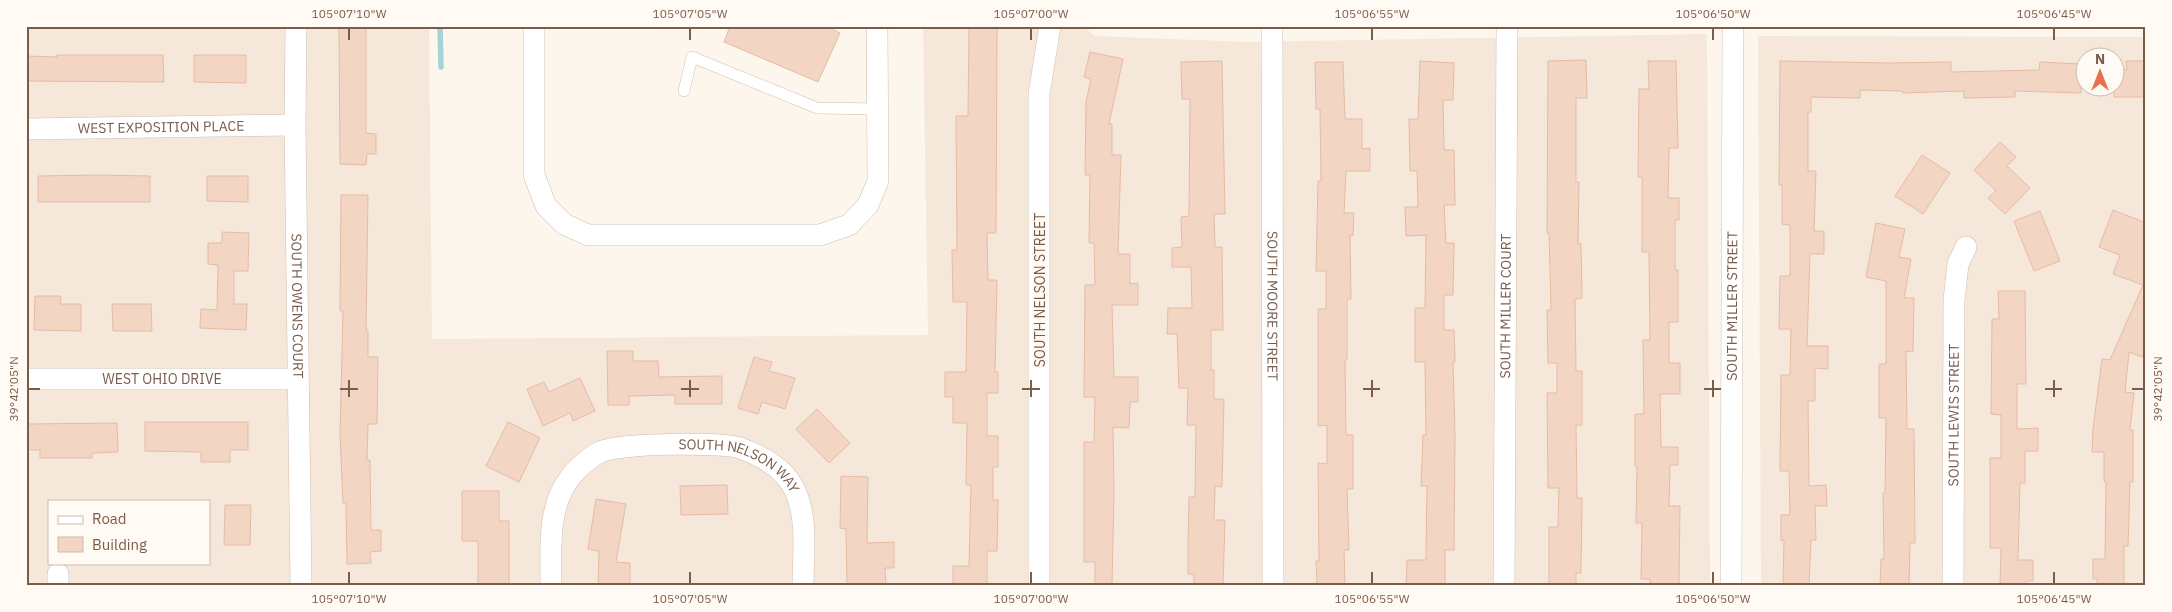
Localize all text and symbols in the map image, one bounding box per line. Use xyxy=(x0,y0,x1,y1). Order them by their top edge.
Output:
text: 105°07'10"W xyxy=(312,6,387,21)
text: 105°07'05"W xyxy=(653,6,728,21)
text: 105°07'00"W xyxy=(994,6,1069,21)
text: 105°06'55"W xyxy=(1335,6,1410,21)
text: 105°06'50"W xyxy=(1676,6,1751,21)
text: 105°06'45"W xyxy=(2017,6,2092,21)
north arrow xyxy=(2074,48,2124,98)
text: N xyxy=(2095,50,2105,68)
street label: WEST EXPOSITION PLACE xyxy=(77,117,245,137)
street label: SOUTH NELSON STREET xyxy=(1031,213,1049,367)
street label: SOUTH MOORE STREET xyxy=(1263,231,1282,381)
street label: SOUTH MILLER STREET xyxy=(1723,231,1741,381)
street label: SOUTH OWENS COURT xyxy=(287,233,307,379)
street label: SOUTH MILLER COURT xyxy=(1496,234,1515,378)
street label: SOUTH LEWIS STREET xyxy=(1944,344,1963,486)
text: 39°42'05"N xyxy=(6,356,21,422)
text: 39°42'05"N xyxy=(2150,356,2165,422)
street label: WEST OHIO DRIVE xyxy=(102,370,222,388)
street label: SOUTH NELSON WAY xyxy=(678,435,804,496)
legend xyxy=(48,500,210,564)
text: Road xyxy=(92,509,127,528)
text: Building xyxy=(92,535,147,554)
text: 105°07'10"W xyxy=(312,591,387,606)
text: 105°07'05"W xyxy=(653,591,728,606)
text: 105°07'00"W xyxy=(994,591,1069,606)
text: 105°06'55"W xyxy=(1335,591,1410,606)
text: 105°06'50"W xyxy=(1676,591,1751,606)
text: 105°06'45"W xyxy=(2017,591,2092,606)

